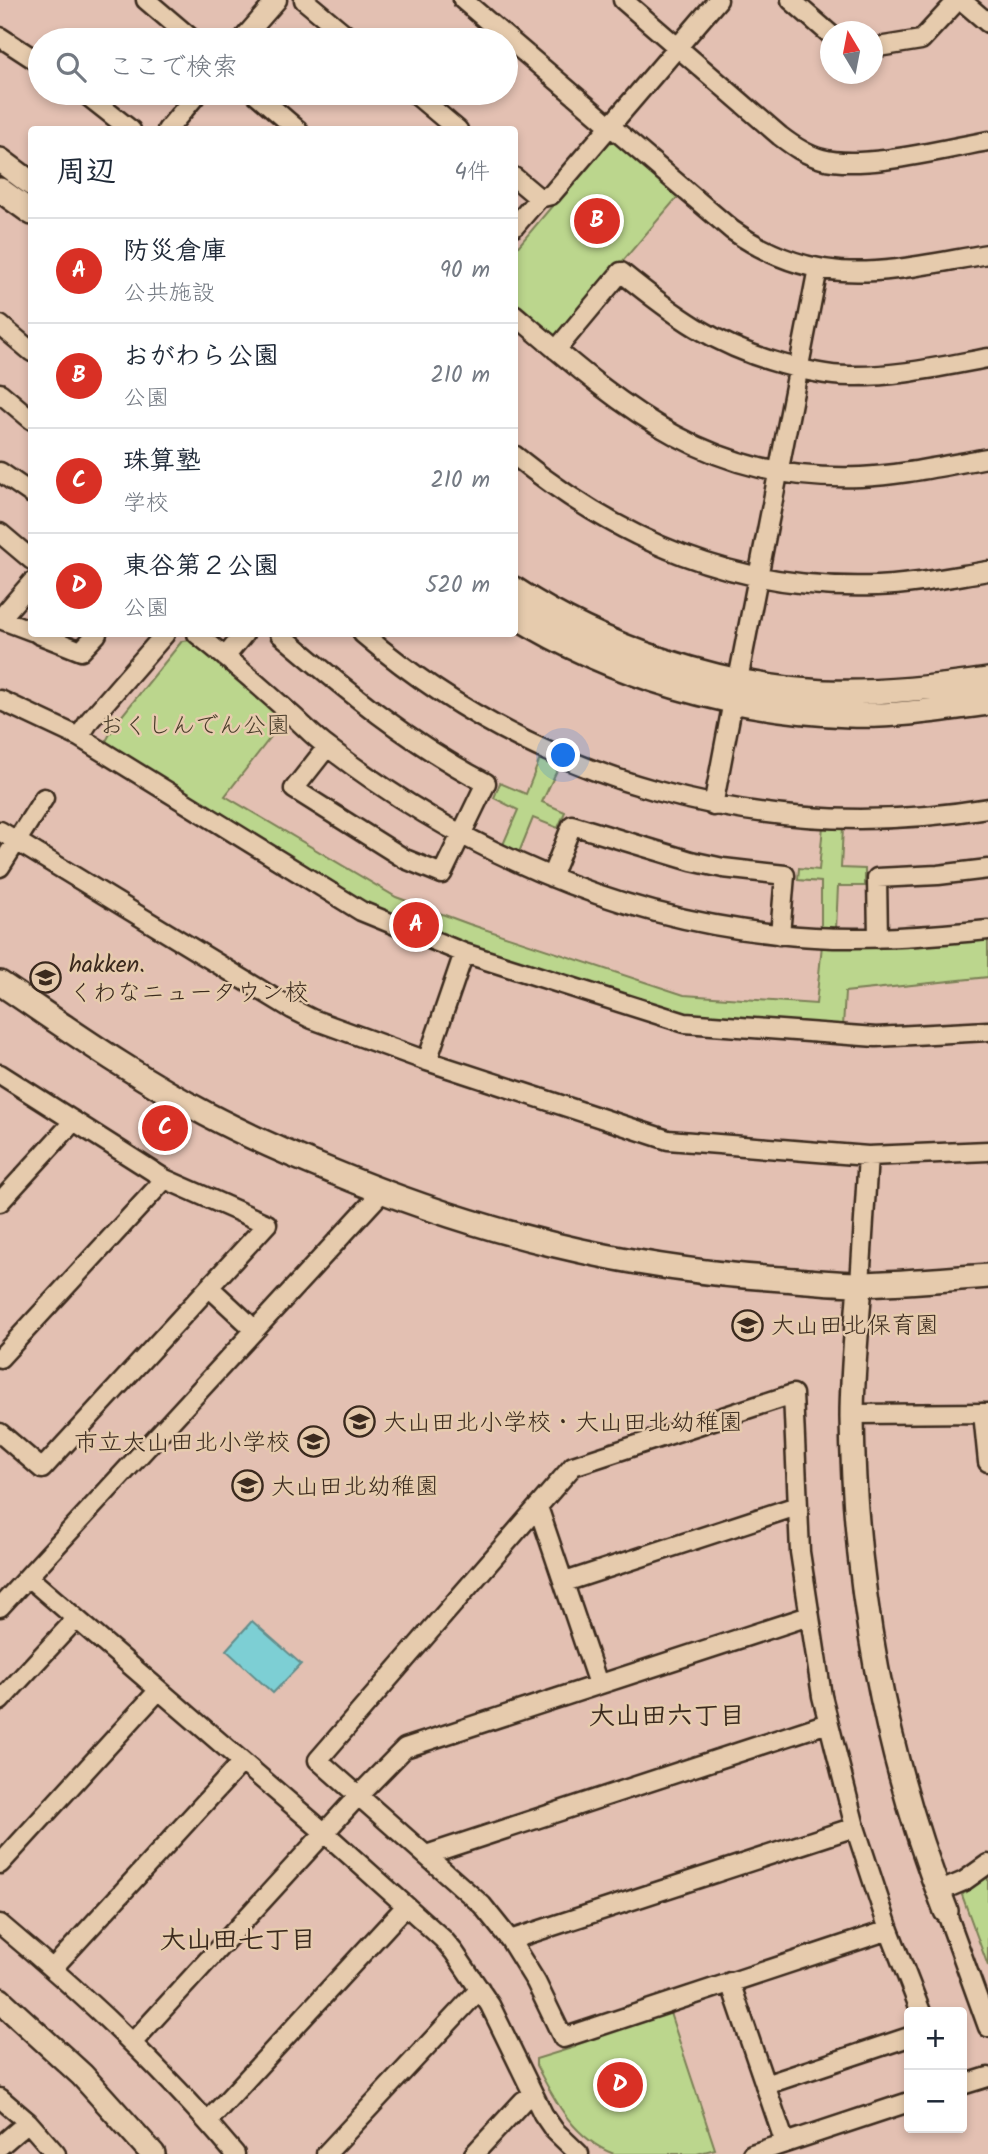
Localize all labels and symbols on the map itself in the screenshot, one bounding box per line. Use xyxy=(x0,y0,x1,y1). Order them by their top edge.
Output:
north arrow xyxy=(820,21,883,84)
pin: B xyxy=(574,195,620,247)
park label: おくしんでん公園 xyxy=(100,707,290,746)
your location xyxy=(546,738,580,772)
pin: A xyxy=(393,899,439,951)
place label: hakken. くわなニュータウン校 xyxy=(69,946,309,1013)
school or university icon: hakken. くわなニュータウン校 xyxy=(29,961,63,995)
pin: C xyxy=(142,1102,188,1154)
place label: 大山田北保育園 xyxy=(771,1307,939,1346)
school or university icon: 大山田北保育園 xyxy=(731,1308,765,1342)
place label: 大山田北小学校・大山田北幼稚園 xyxy=(383,1404,743,1443)
school or university icon: 大山田北小学校・大山田北幼稚園 xyxy=(343,1405,377,1439)
place label: 市立大山田北小学校 xyxy=(74,1424,290,1463)
school or university icon: 市立大山田北小学校 xyxy=(296,1425,330,1459)
place label: 大山田北幼稚園 xyxy=(271,1468,439,1507)
school or university icon: 大山田北幼稚園 xyxy=(231,1469,265,1503)
district label: 大山田六丁目 xyxy=(589,1696,745,1738)
district label: 大山田七丁目 xyxy=(160,1920,316,1962)
pin: D xyxy=(597,2059,643,2111)

